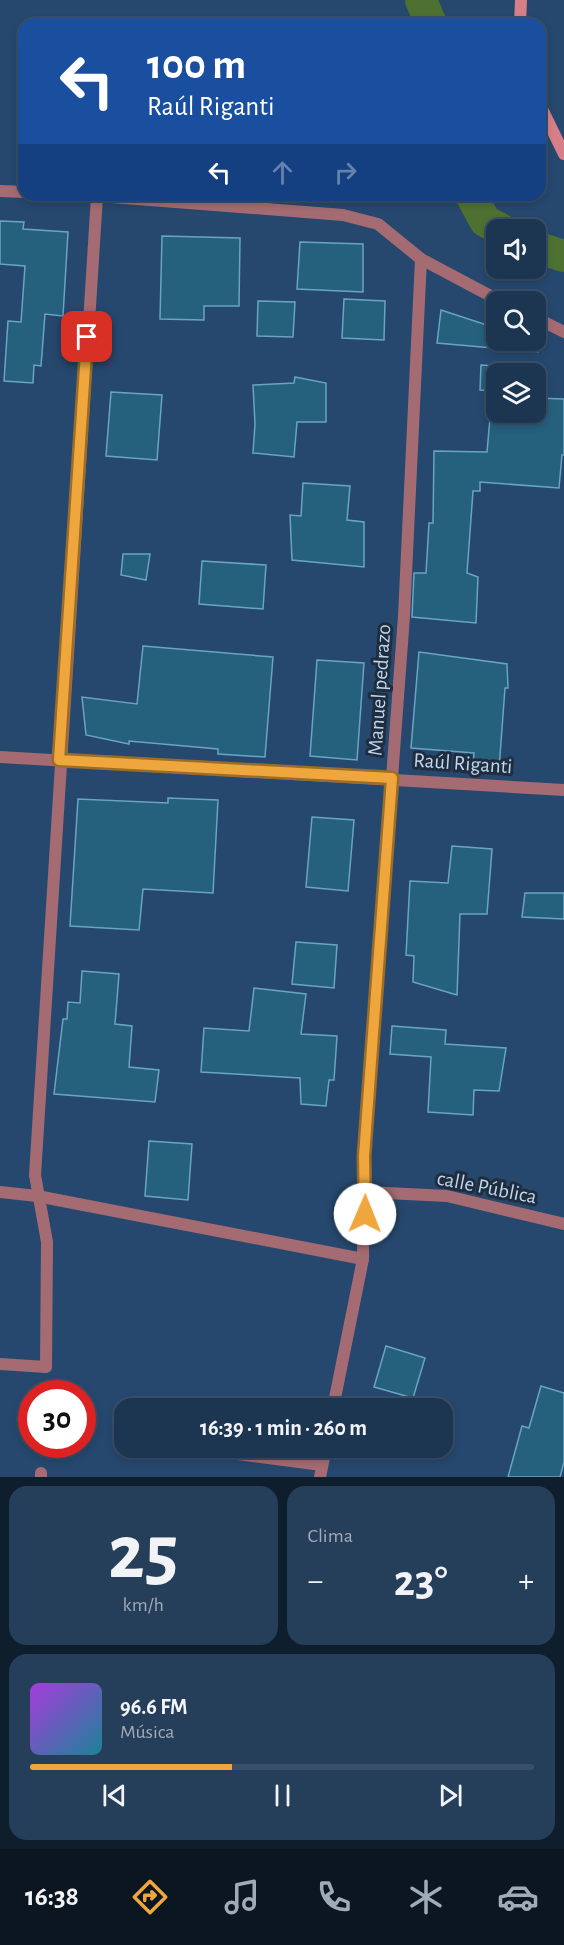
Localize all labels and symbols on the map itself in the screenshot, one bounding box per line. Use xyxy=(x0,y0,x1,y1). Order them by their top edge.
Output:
pin xyxy=(61,311,112,362)
street label: Manuel pedrazo xyxy=(364,624,395,757)
street label: Raúl Riganti xyxy=(413,750,513,777)
street label: calle Pública xyxy=(435,1168,539,1207)
position arrow xyxy=(333,1182,397,1246)
speed limit sign: 30 xyxy=(18,1380,96,1458)

